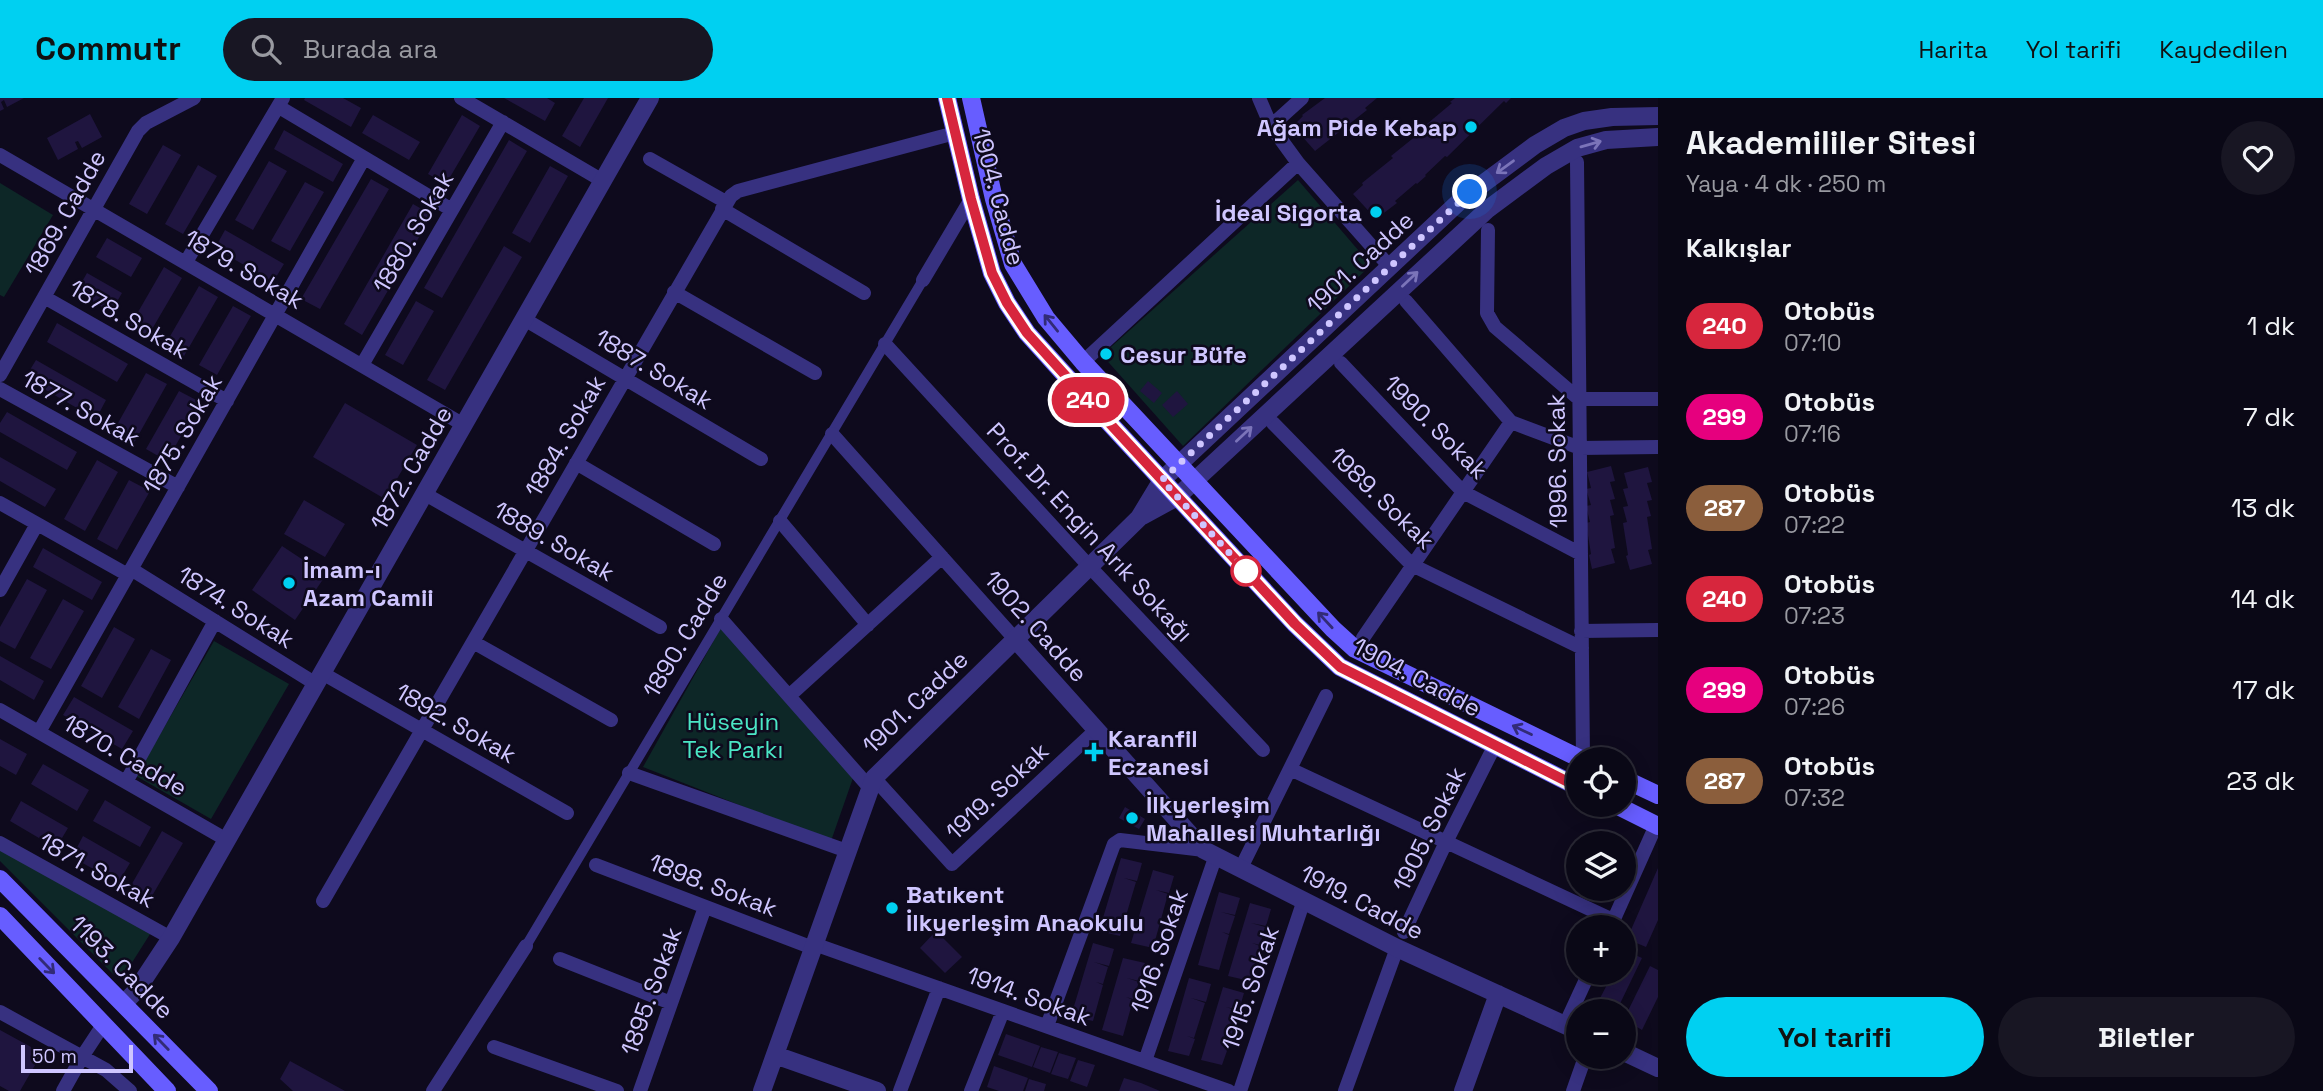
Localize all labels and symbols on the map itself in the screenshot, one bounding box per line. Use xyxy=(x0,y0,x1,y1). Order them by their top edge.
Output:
place label: Ağam Pide Kebap xyxy=(1257,112,1457,143)
marker: Ağam Pide Kebap xyxy=(1463,119,1479,135)
street label: 1904. Cadde xyxy=(966,125,1032,269)
one-way arrow xyxy=(1580,136,1602,149)
street label: 1869. Cadde xyxy=(18,144,112,282)
one-way arrow xyxy=(1496,159,1515,174)
street label: 1880. Sokak xyxy=(366,166,460,298)
your location xyxy=(1452,174,1487,209)
place label: İdeal Sigorta xyxy=(1215,197,1362,228)
street label: 1901. Cadde xyxy=(1300,204,1420,320)
marker: İdeal Sigorta xyxy=(1368,204,1384,220)
street label: 1879. Sokak xyxy=(179,222,309,316)
one-way arrow xyxy=(1402,270,1419,287)
street label: 1878. Sokak xyxy=(63,272,195,366)
one-way arrow xyxy=(1043,315,1058,333)
street label: 1887. Sokak xyxy=(589,322,719,416)
place label: Cesur Büfe xyxy=(1120,339,1247,370)
marker: Cesur Büfe xyxy=(1098,346,1114,362)
street label: 1877. Sokak xyxy=(16,363,146,453)
street label: 1990. Sokak xyxy=(1377,368,1495,486)
street label: 1875. Sokak xyxy=(135,369,229,499)
street label: 1884. Sokak xyxy=(518,370,612,502)
line badge: 240 xyxy=(1048,377,1128,423)
street label: 1996. Sokak xyxy=(1540,393,1574,528)
street label: 1872. Cadde xyxy=(363,401,459,535)
street label: Prof. Dr. Engin Arık Sokağı xyxy=(980,416,1200,648)
one-way arrow xyxy=(1235,426,1253,442)
street label: 1989. Sokak xyxy=(1323,440,1441,556)
street label: 1889. Sokak xyxy=(488,494,620,588)
place label: İmam-ı Azam Camii xyxy=(303,554,434,613)
unlabelled marker xyxy=(1231,556,1261,586)
street label: 1874. Sokak xyxy=(172,559,300,655)
street label: 1902. Cadde xyxy=(978,564,1094,688)
street label: 1890. Cadde xyxy=(636,567,734,703)
marker: İmam-ı Azam Camii xyxy=(281,575,297,591)
one-way arrow xyxy=(1316,612,1333,629)
street label: 1904. Cadde xyxy=(1348,630,1486,724)
street label: 1901. Cadde xyxy=(855,644,975,760)
street label: 1892. Sokak xyxy=(390,676,522,770)
park label: Hüseyin Tek Parkı xyxy=(683,706,783,765)
street label: 1870. Cadde xyxy=(57,707,193,803)
place label: Karanfil Eczanesi xyxy=(1108,723,1209,782)
one-way arrow xyxy=(1512,723,1533,736)
street label: 1919. Sokak xyxy=(939,735,1055,847)
marker: Karanfil Eczanesi xyxy=(1086,744,1102,760)
street label: 1905. Sokak xyxy=(1386,762,1473,896)
place label: İlkyerleşim Mahallesi Muhtarlığı xyxy=(1146,789,1381,848)
marker: İlkyerleşim Mahallesi Muhtarlığı xyxy=(1124,810,1140,826)
street label: 1871. Sokak xyxy=(33,825,161,915)
street label: 1898. Sokak xyxy=(644,846,782,924)
street label: 1919. Cadde xyxy=(1295,858,1429,946)
place label: Batıkent İlkyerleşim Anaokulu xyxy=(906,879,1144,938)
street label: 1916. Sokak xyxy=(1123,885,1195,1017)
marker: Batıkent İlkyerleşim Anaokulu xyxy=(884,900,900,916)
street label: 1193. Cadde xyxy=(63,908,181,1026)
street label: 1895. Sokak xyxy=(613,922,689,1059)
street label: 1915. Sokak xyxy=(1214,922,1286,1054)
one-way arrow xyxy=(39,957,55,975)
street label: 1914. Sokak xyxy=(963,959,1095,1033)
one-way arrow xyxy=(153,1034,170,1051)
scale bar xyxy=(21,1042,133,1074)

